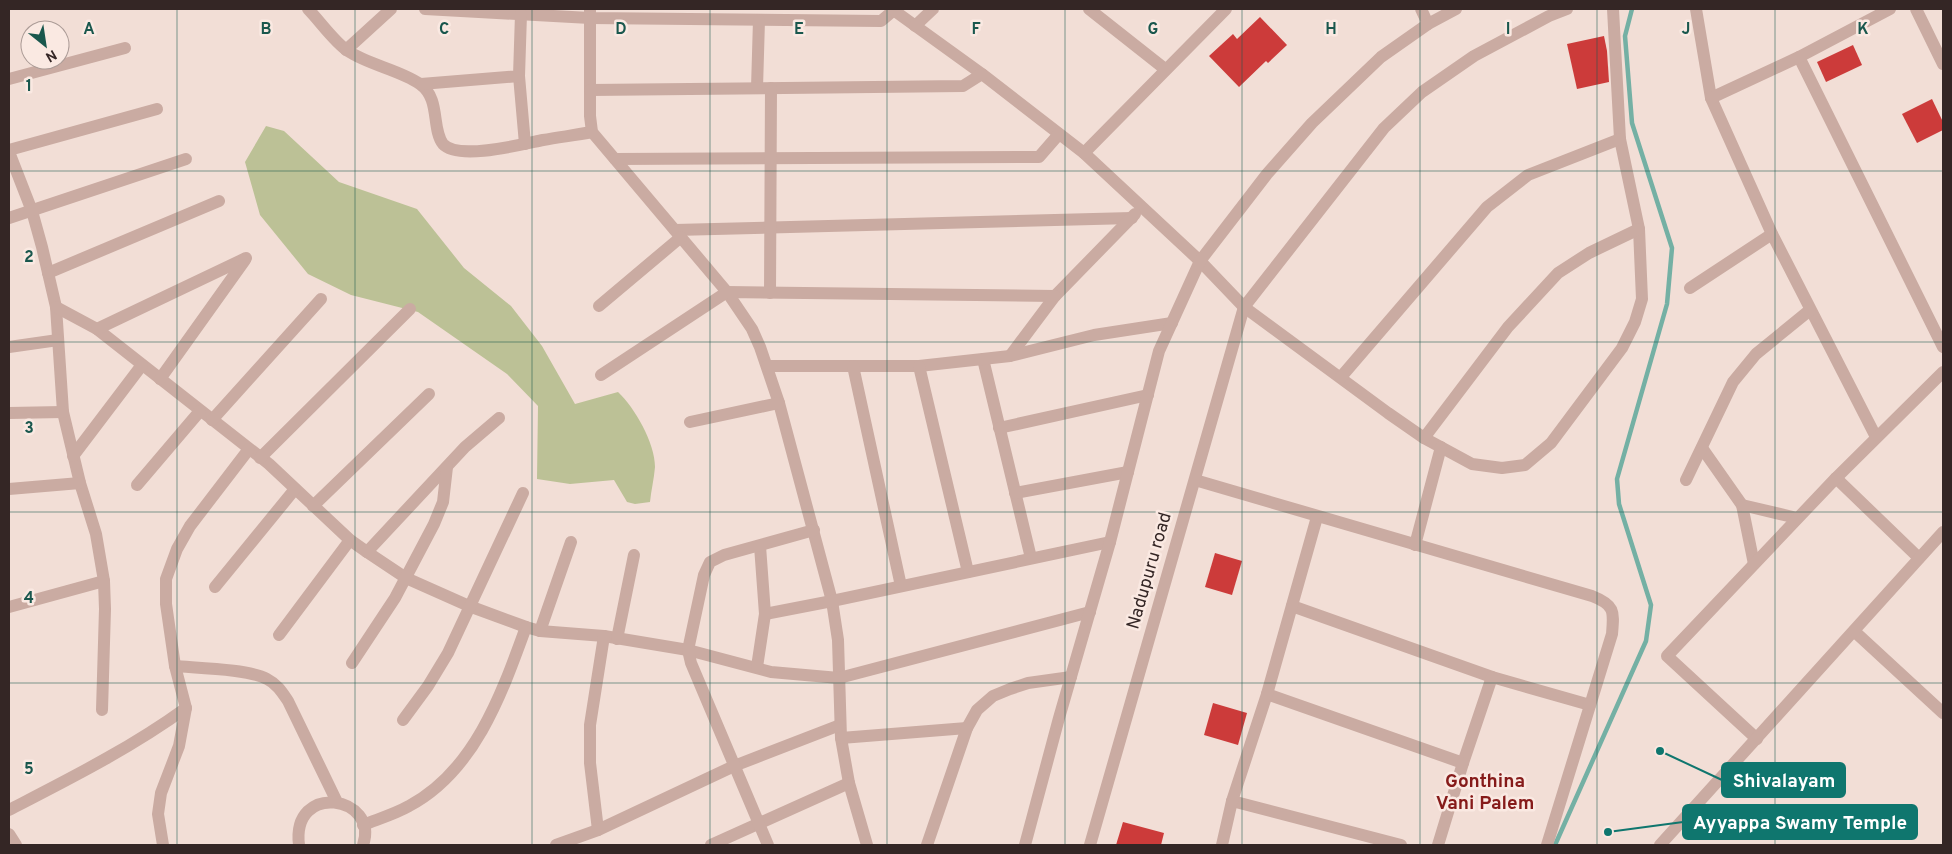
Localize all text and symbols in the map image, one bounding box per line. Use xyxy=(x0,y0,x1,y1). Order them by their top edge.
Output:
north arrow xyxy=(20,20,70,70)
text: A xyxy=(83,20,95,40)
text: B xyxy=(260,20,272,40)
text: C xyxy=(439,20,449,40)
text: D xyxy=(615,20,627,40)
text: E xyxy=(794,20,804,40)
text: F xyxy=(971,20,981,40)
text: G xyxy=(1148,20,1158,40)
text: H xyxy=(1325,20,1337,40)
text: I xyxy=(1506,20,1510,40)
text: J xyxy=(1682,20,1690,40)
text: K xyxy=(1857,20,1869,40)
text: N xyxy=(42,45,59,65)
text: 1 xyxy=(26,77,32,97)
text: 2 xyxy=(24,248,34,268)
text: 3 xyxy=(24,419,34,439)
street label: Nadupuru road xyxy=(1122,510,1178,632)
text: 4 xyxy=(24,589,34,609)
text: 5 xyxy=(24,760,34,780)
callout: Shivalayam xyxy=(1722,763,1845,797)
district label: Gonthina Vani Palem xyxy=(1436,770,1534,816)
text: Shivalayam xyxy=(1733,770,1835,794)
callout: Ayyappa Swamy Temple xyxy=(1683,805,1917,839)
text: Ayyappa Swamy Temple xyxy=(1693,812,1907,836)

